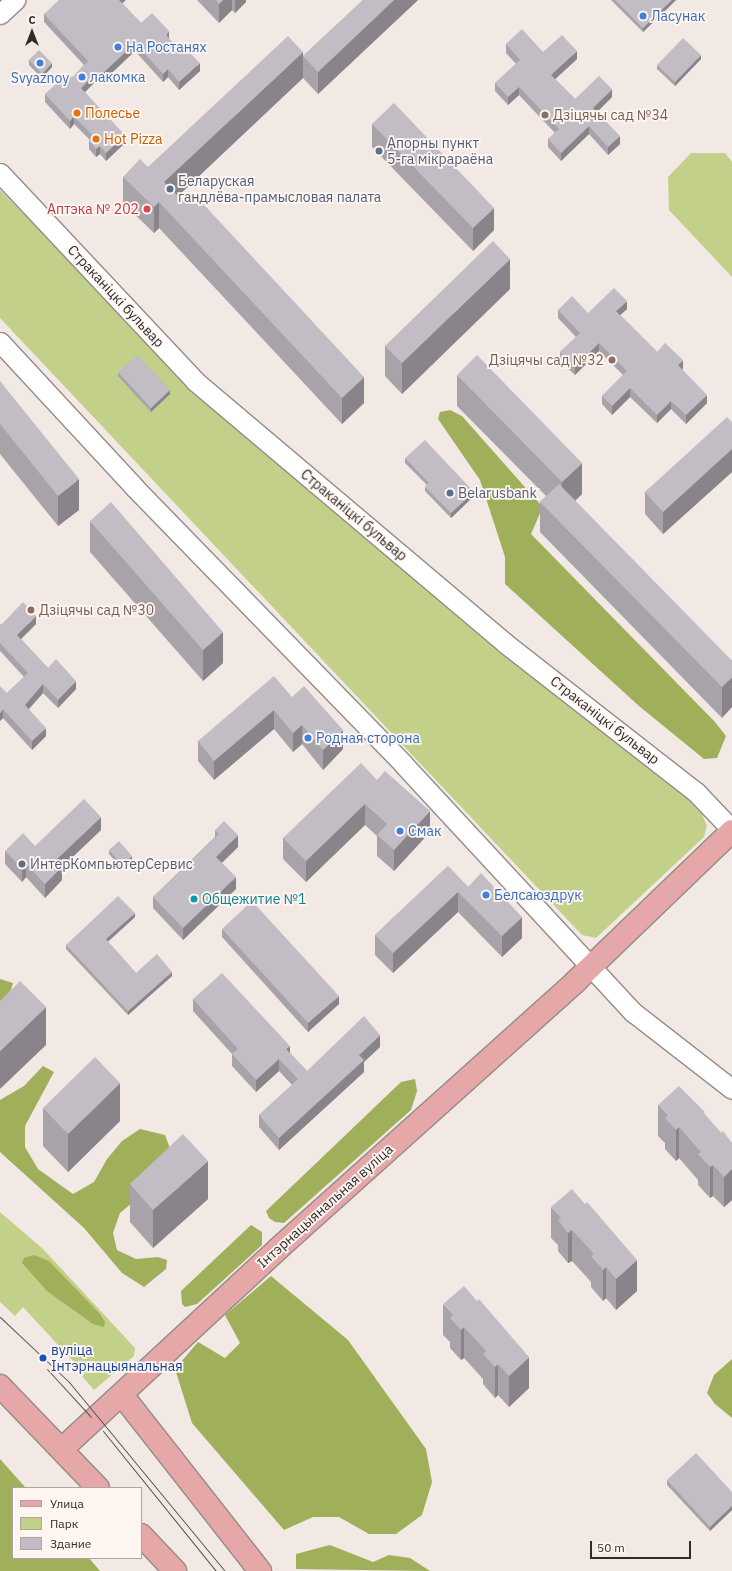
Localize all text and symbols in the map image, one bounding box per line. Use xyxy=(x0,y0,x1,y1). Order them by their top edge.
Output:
place label: Ласунак xyxy=(651,8,705,24)
marker: Ласунак xyxy=(638,11,648,21)
north arrow xyxy=(12,12,52,52)
text: С xyxy=(28,13,36,27)
place label: На Ростанях xyxy=(126,39,207,55)
marker: На Ростанях xyxy=(113,42,123,52)
marker: Svyaznoy xyxy=(35,58,45,68)
place label: лакомка xyxy=(90,69,145,85)
place label: Svyaznoy xyxy=(11,70,69,86)
marker: лакомка xyxy=(77,72,87,82)
place label: Полесье xyxy=(85,105,140,121)
place label: Дзіцячы сад №34 xyxy=(553,107,668,123)
marker: Полесье xyxy=(72,108,82,118)
marker: Дзіцячы сад №34 xyxy=(540,110,550,120)
place label: Hot Pizza xyxy=(104,131,162,147)
marker: Hot Pizza xyxy=(91,134,101,144)
place label: Апорны пункт 5-га мікрараёна xyxy=(387,135,493,168)
marker: Апорны пункт 5-га мікрараёна xyxy=(374,146,384,156)
place label: Беларуская гандлёва-прамысловая палата xyxy=(178,173,381,206)
marker: Беларуская гандлёва-прамысловая палата xyxy=(165,184,175,194)
place label: Аптэка № 202 xyxy=(47,201,139,217)
marker: Аптэка № 202 xyxy=(142,204,152,214)
street label: Страканіцкі бульвар xyxy=(64,241,168,351)
place label: Дзіцячы сад №32 xyxy=(489,352,604,368)
marker: Дзіцячы сад №32 xyxy=(607,355,617,365)
street label: Страканіцкі бульвар xyxy=(297,466,411,564)
place label: Belarusbank xyxy=(458,485,537,501)
marker: Belarusbank xyxy=(445,488,455,498)
place label: Дзіцячы сад №30 xyxy=(39,602,154,618)
marker: Дзіцячы сад №30 xyxy=(26,605,36,615)
street label: Страканіцкі бульвар xyxy=(547,672,663,768)
place label: Родная сторона xyxy=(316,730,420,746)
marker: Родная сторона xyxy=(303,733,313,743)
place label: Смак xyxy=(408,823,442,839)
marker: Смак xyxy=(395,826,405,836)
place label: ИнтерКомпьютерСервис xyxy=(30,856,193,872)
marker: ИнтерКомпьютерСервис xyxy=(17,859,27,869)
place label: Белсаюздрук xyxy=(494,887,582,903)
marker: Белсаюздрук xyxy=(481,890,491,900)
place label: Общежитие №1 xyxy=(202,891,306,907)
marker: Общежитие №1 xyxy=(189,894,199,904)
street label: Інтэрнацыянальная вуліца xyxy=(254,1141,396,1271)
place label: вуліца Інтэрнацыянальная xyxy=(51,1342,183,1374)
marker: вуліца Інтэрнацыянальная xyxy=(38,1353,48,1363)
legend xyxy=(12,1487,142,1559)
text: Улица xyxy=(50,1496,84,1511)
text: Парк xyxy=(50,1516,78,1531)
scale bar xyxy=(592,1533,693,1559)
text: Здание xyxy=(50,1536,91,1551)
text: 50 m xyxy=(597,1540,625,1555)

